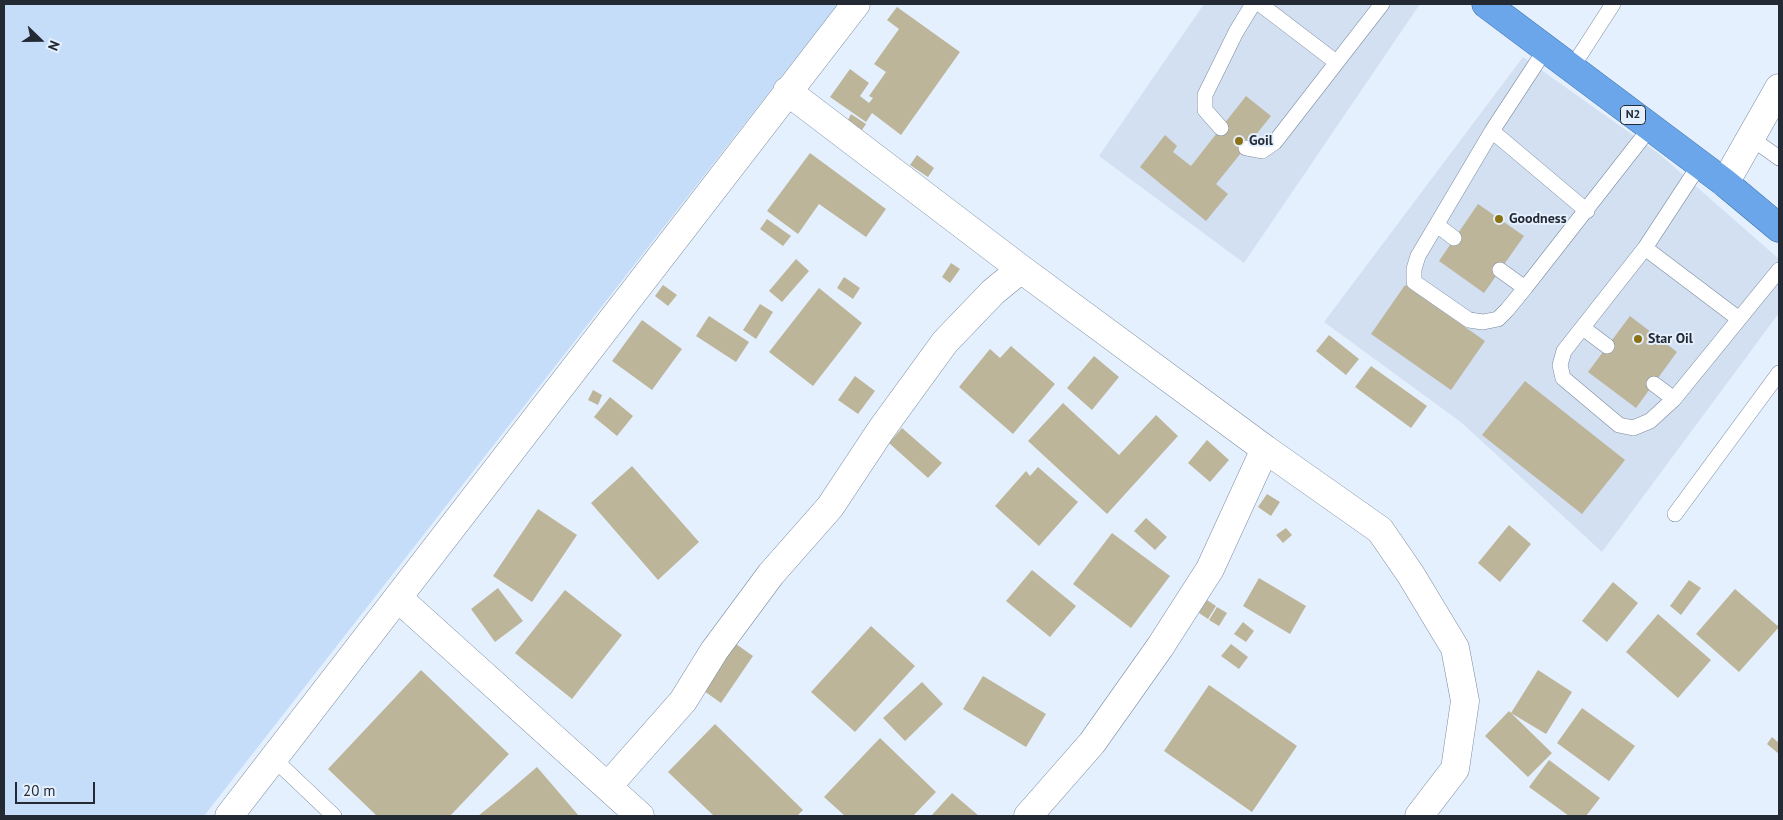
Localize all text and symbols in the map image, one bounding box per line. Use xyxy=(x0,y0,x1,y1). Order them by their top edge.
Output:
north arrow xyxy=(15,15,65,65)
text: N xyxy=(44,38,64,53)
road number: N2 xyxy=(1620,106,1646,124)
place label: Goil xyxy=(1249,133,1273,149)
marker: Goil xyxy=(1233,135,1245,147)
place label: Goodness xyxy=(1509,211,1567,227)
marker: Goodness xyxy=(1493,213,1505,225)
place label: Star Oil xyxy=(1648,331,1693,347)
marker: Star Oil xyxy=(1632,333,1644,345)
scale bar xyxy=(18,772,98,804)
text: 20 m xyxy=(23,781,56,800)

